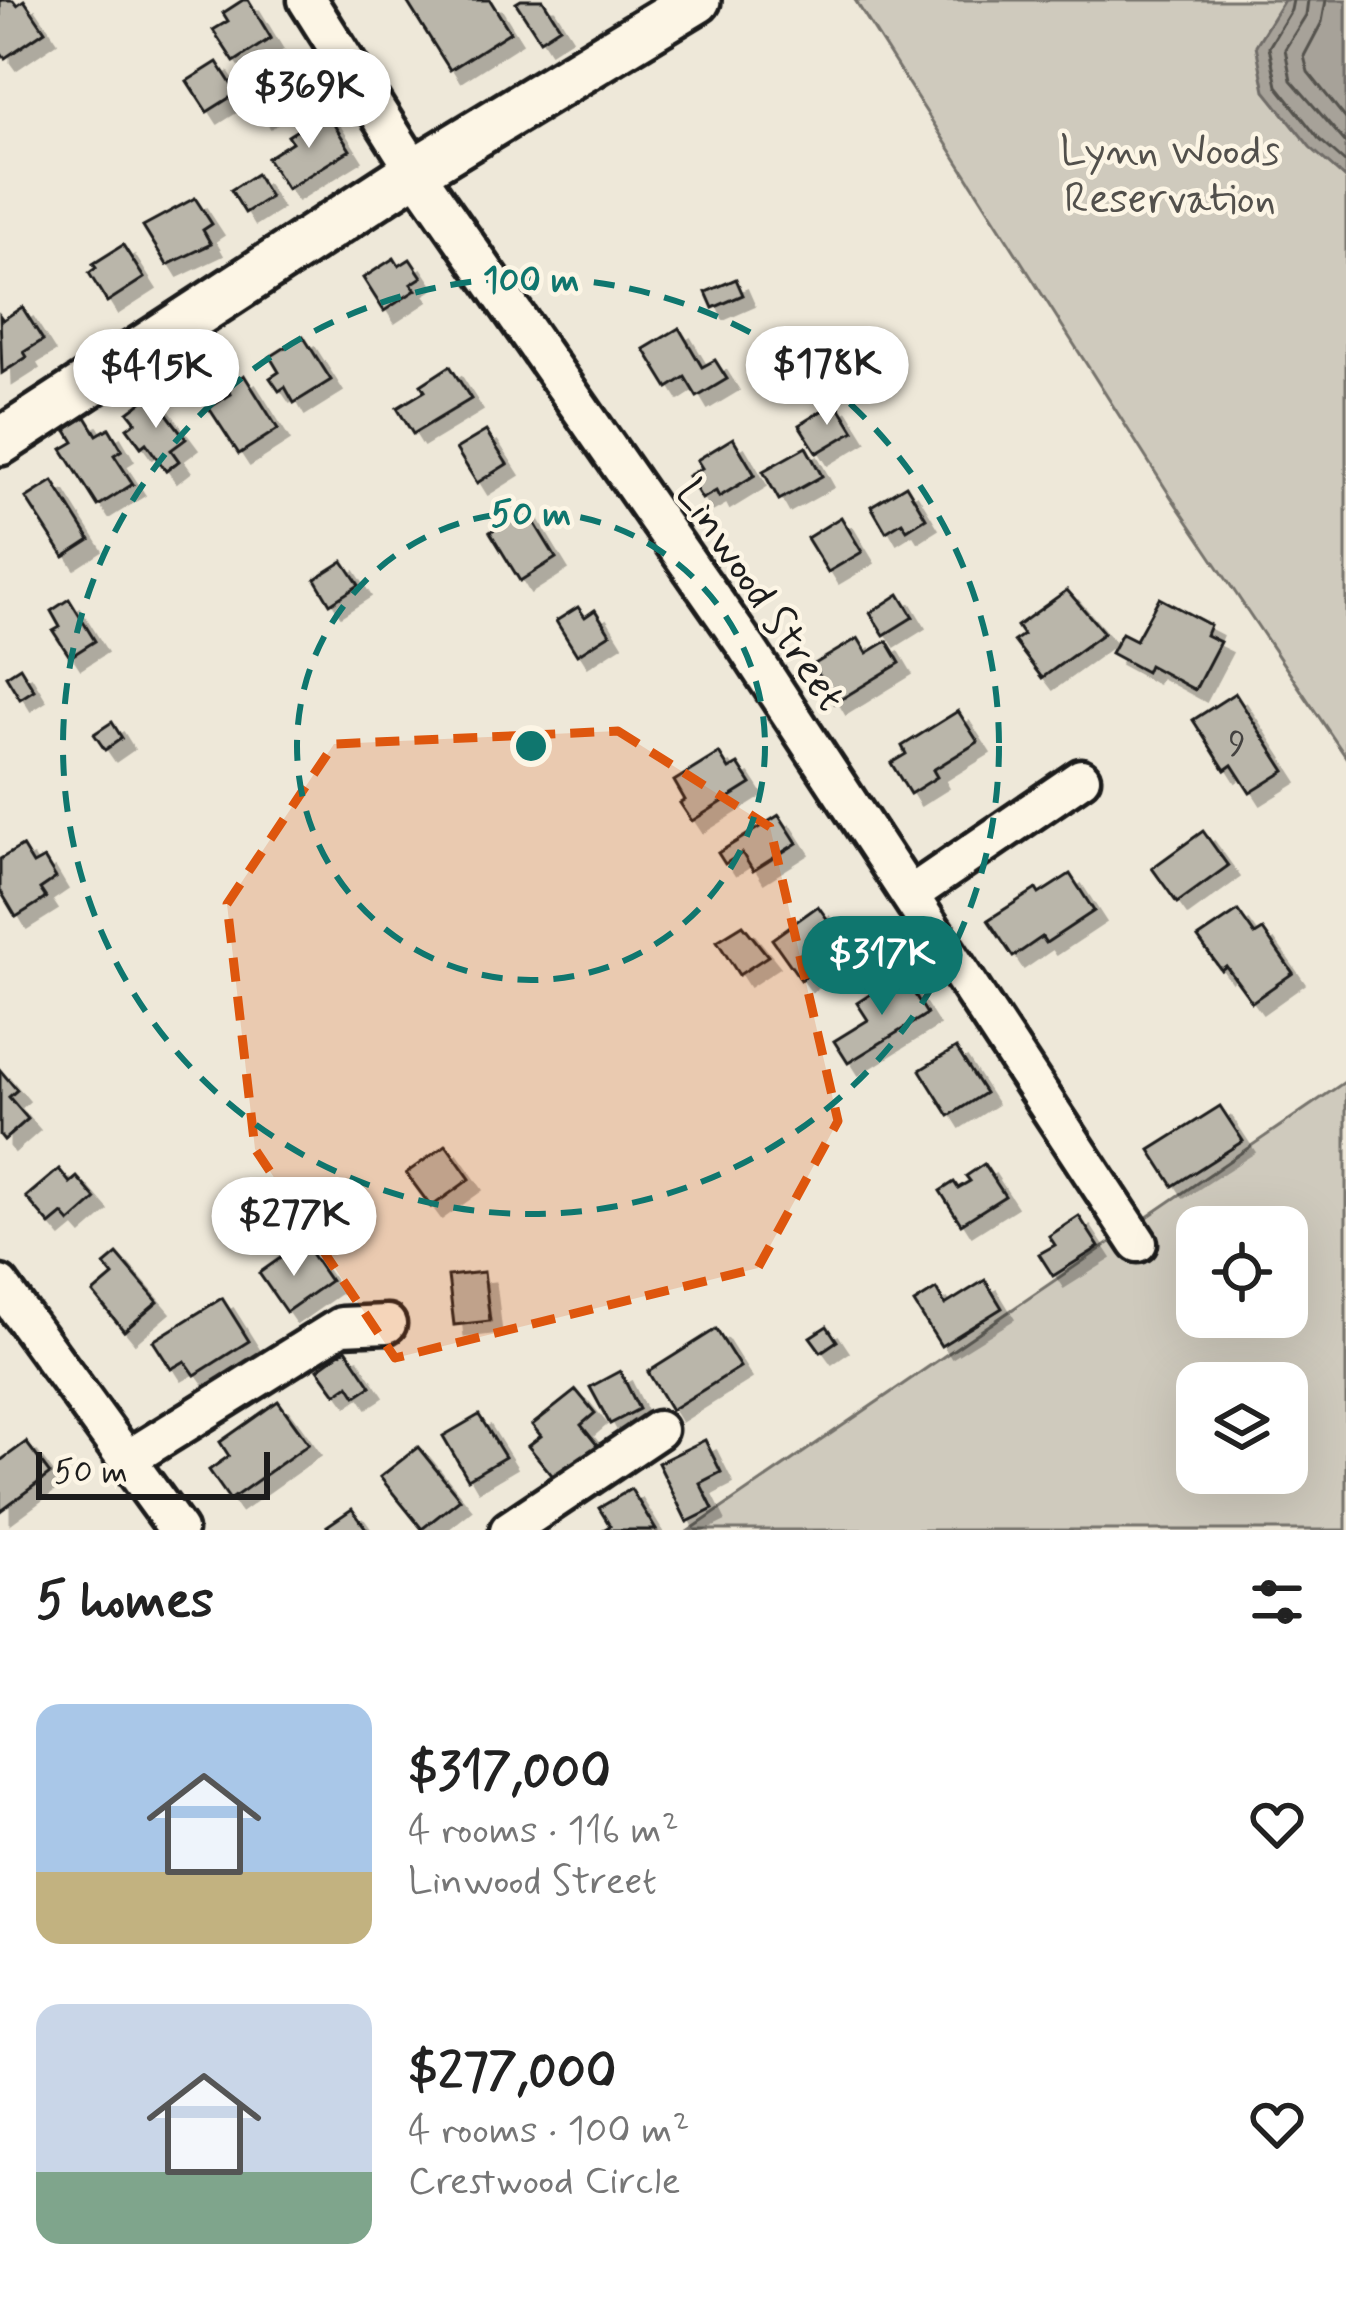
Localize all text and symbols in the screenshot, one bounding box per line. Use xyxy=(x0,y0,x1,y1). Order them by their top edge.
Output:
pin: $369K xyxy=(225,49,393,151)
text: $369K xyxy=(254,62,364,113)
park label: Lynn Woods Reservation xyxy=(1060,125,1280,228)
text: 100 m xyxy=(483,258,579,305)
pin: $178K xyxy=(743,326,911,428)
pin: $415K xyxy=(72,329,240,431)
text: $178K xyxy=(773,339,881,390)
text: $415K xyxy=(100,342,212,393)
street label: Linwood Street xyxy=(661,469,857,722)
text: 50 m xyxy=(491,492,571,539)
house number: 9 xyxy=(1228,722,1246,769)
centre of rings xyxy=(510,725,552,767)
pin: $317K xyxy=(798,916,966,1018)
text: $317K xyxy=(829,929,935,980)
pin: $277K xyxy=(210,1177,378,1279)
text: $277K xyxy=(239,1190,349,1241)
map controls xyxy=(1176,1206,1308,1494)
button: locate xyxy=(1176,1206,1308,1338)
button: layers xyxy=(1176,1362,1308,1494)
scale bar xyxy=(36,1446,270,1499)
text: 50 m xyxy=(54,1451,128,1495)
text: 5 homes xyxy=(36,1569,214,1635)
icon: filters xyxy=(1244,1569,1310,1635)
text: $317,000 xyxy=(408,1740,611,1806)
icon: home xyxy=(132,1752,276,1896)
icon: heart xyxy=(1244,1791,1310,1857)
text: 4 rooms · 116 m² xyxy=(408,1806,679,1857)
text: Linwood Street xyxy=(408,1857,657,1908)
text: $277,000 xyxy=(408,2040,617,2106)
icon: home xyxy=(132,2052,276,2196)
icon: heart xyxy=(1244,2091,1310,2157)
text: 4 rooms · 100 m² xyxy=(408,2106,690,2157)
text: Crestwood Circle xyxy=(408,2157,681,2208)

